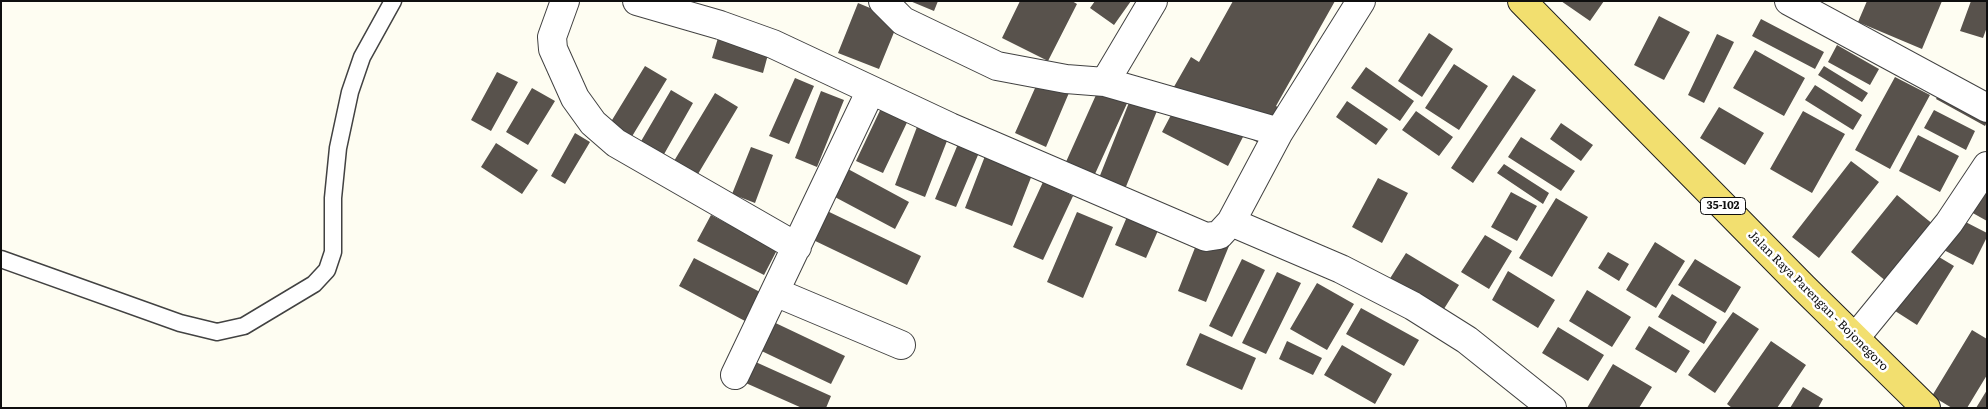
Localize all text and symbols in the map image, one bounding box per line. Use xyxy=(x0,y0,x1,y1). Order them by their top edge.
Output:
road number: 35-102 xyxy=(1700,198,1746,215)
street label: Jalan Raya Parengan - Bojonegoro xyxy=(1745,228,1891,374)

